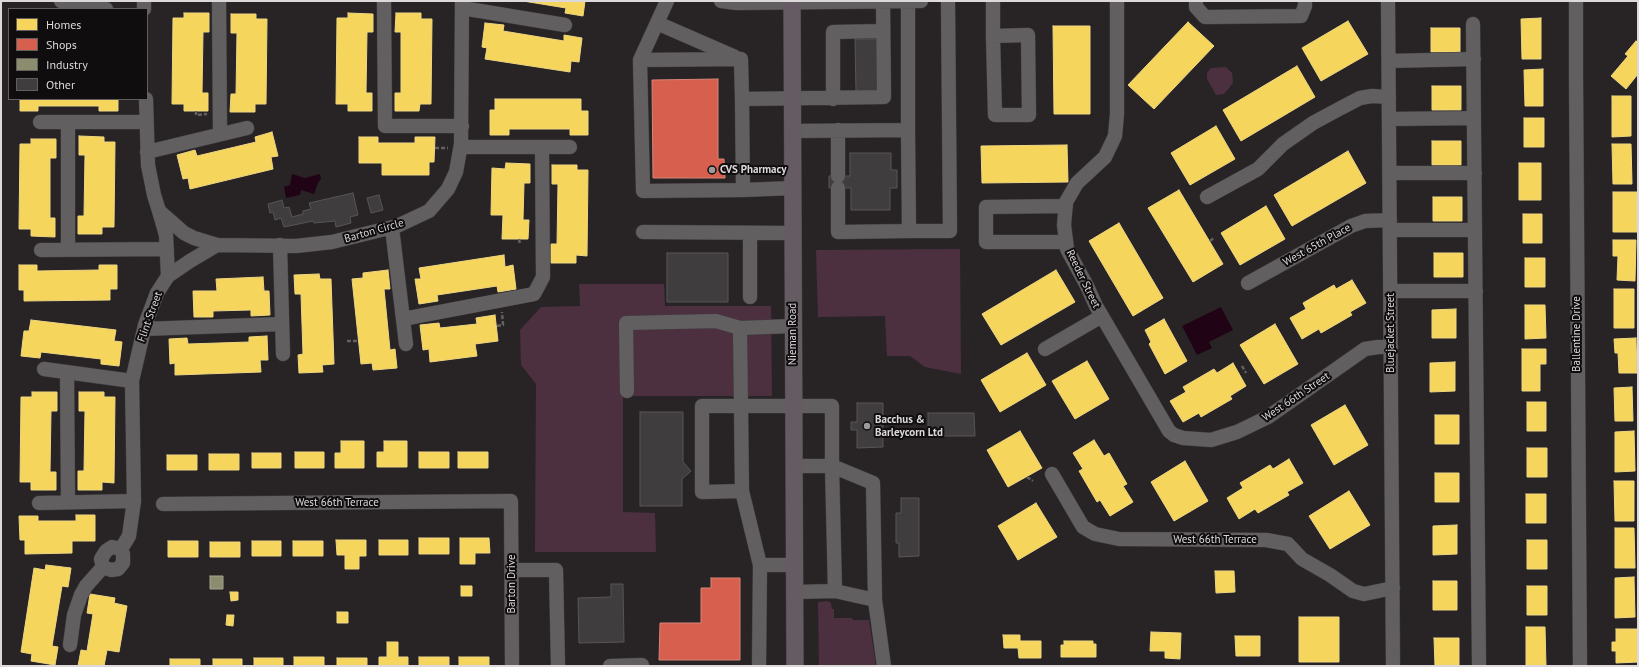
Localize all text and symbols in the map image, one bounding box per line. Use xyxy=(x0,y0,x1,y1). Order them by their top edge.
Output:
legend xyxy=(8,8,148,100)
text: Homes xyxy=(46,17,81,32)
text: Shops xyxy=(46,37,77,52)
text: Industry xyxy=(46,57,88,72)
text: Other xyxy=(46,77,75,92)
place label: CVS Pharmacy xyxy=(720,163,786,177)
marker: CVS Pharmacy xyxy=(707,165,717,175)
street label: Barton Circle xyxy=(343,216,405,246)
street label: West 65th Place xyxy=(1281,221,1353,269)
street label: Reeder Street xyxy=(1063,248,1103,310)
street label: Flint Street xyxy=(135,290,165,344)
street label: Bluejacket Street xyxy=(1384,293,1398,373)
street label: Ballentine Drive xyxy=(1570,296,1584,372)
street label: Nieman Road xyxy=(786,303,800,365)
street label: West 66th Street xyxy=(1260,370,1332,424)
place label: Bacchus & Barleycorn Ltd xyxy=(875,413,943,439)
marker: Bacchus & Barleycorn Ltd xyxy=(862,421,872,431)
street label: West 66th Terrace xyxy=(295,496,379,510)
street label: West 66th Terrace xyxy=(1173,533,1257,547)
street label: Barton Drive xyxy=(505,554,519,614)

